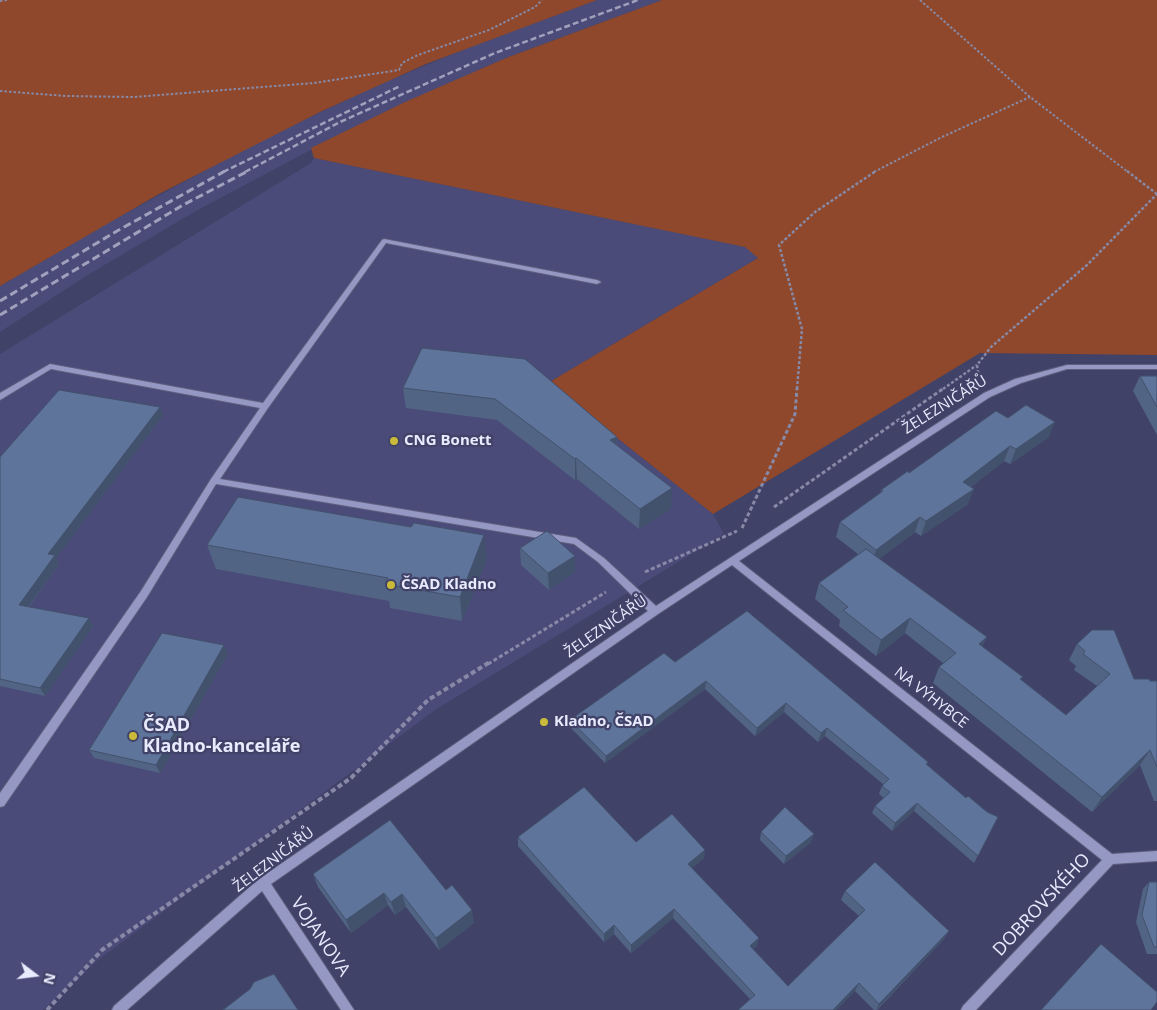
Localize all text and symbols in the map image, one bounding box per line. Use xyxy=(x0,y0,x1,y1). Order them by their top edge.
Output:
street label: ŽELEZNIČÁŘŮ xyxy=(899,372,991,438)
place label: CNG Bonett xyxy=(404,432,492,450)
marker: CNG Bonett xyxy=(388,435,400,447)
place label: ČSAD Kladno xyxy=(401,576,496,594)
marker: ČSAD Kladno xyxy=(385,579,397,591)
street label: ŽELEZNIČÁŘŮ xyxy=(561,592,651,662)
street label: NA VÝHYBCE xyxy=(890,664,972,732)
place label: Kladno, ČSAD xyxy=(554,713,654,731)
place label: ČSAD Kladno-kanceláře xyxy=(143,715,300,758)
marker: Kladno, ČSAD xyxy=(538,716,550,728)
marker: ČSAD Kladno-kanceláře xyxy=(127,730,139,742)
street label: ŽELEZNIČÁŘŮ xyxy=(230,824,318,896)
street label: DOBROVSKÉHO xyxy=(989,849,1095,961)
street label: VOJANOVA xyxy=(286,893,354,981)
north arrow xyxy=(10,950,60,1000)
text: N xyxy=(39,971,61,987)

